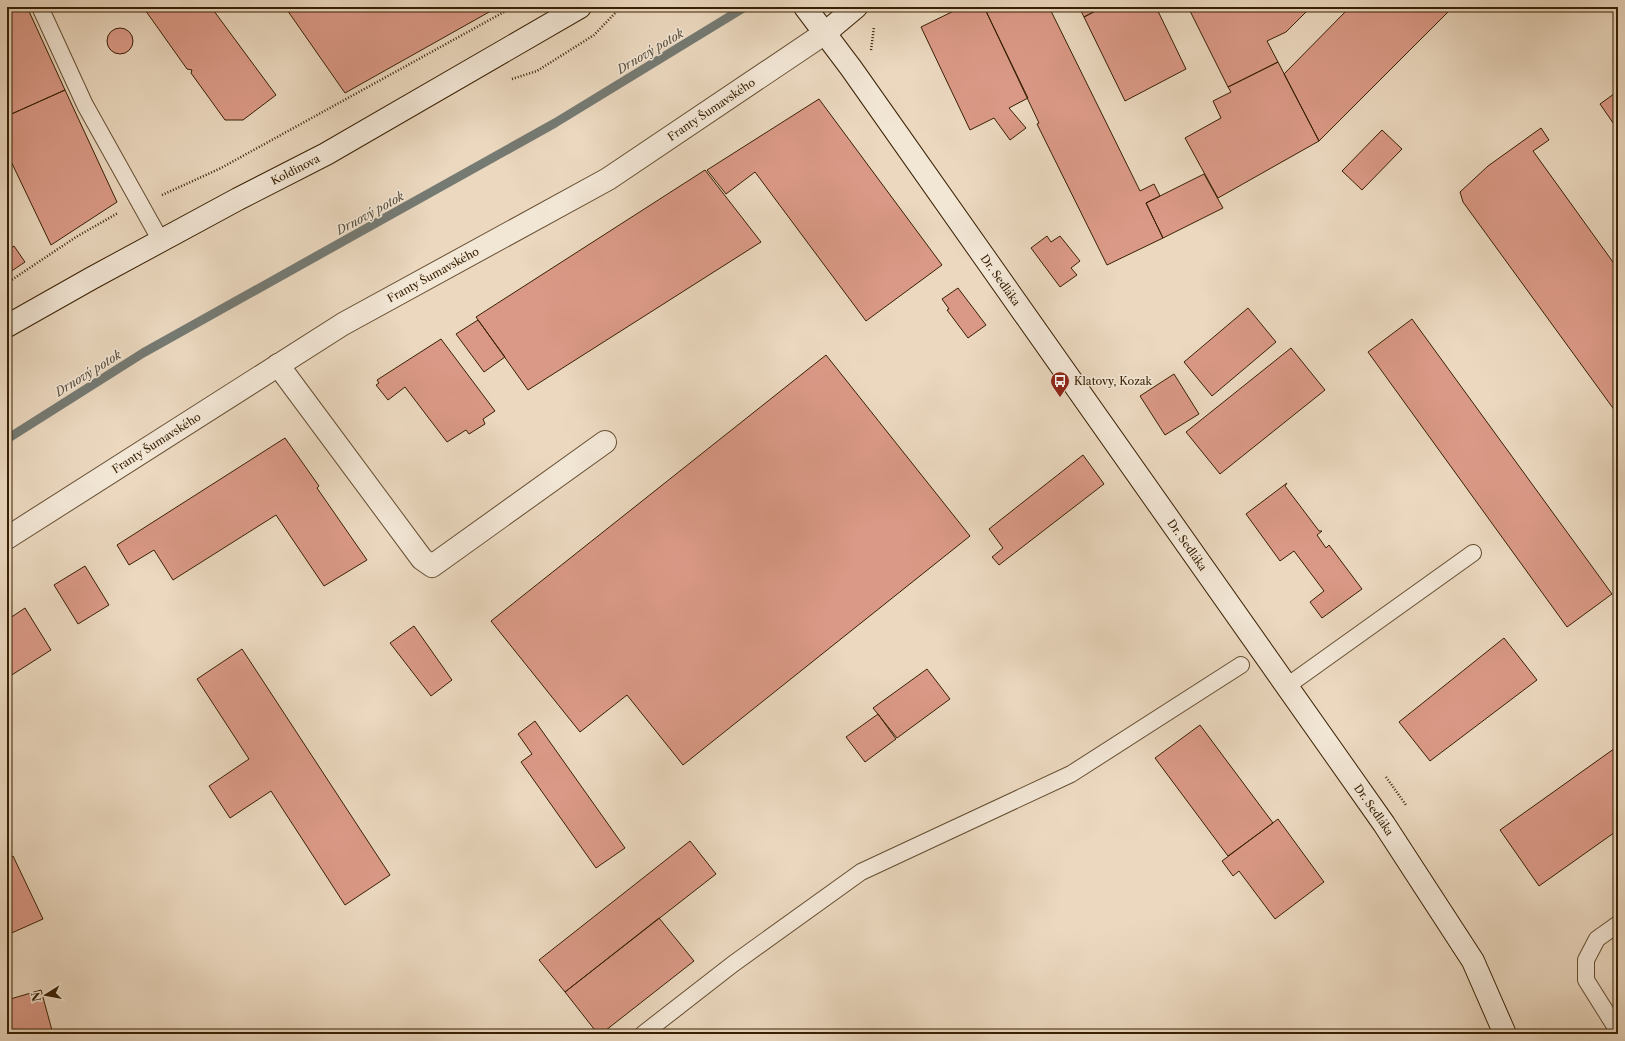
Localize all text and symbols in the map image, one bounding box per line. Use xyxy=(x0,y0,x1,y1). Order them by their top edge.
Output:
water label: Drnový potok xyxy=(613,25,687,77)
street label: Franty Šumavského xyxy=(665,75,758,144)
street label: Koldinova xyxy=(269,151,322,188)
water label: Drnový potok xyxy=(333,188,407,238)
street label: Franty Šumavského xyxy=(385,244,482,305)
street label: Dr. Sedláka xyxy=(978,252,1024,309)
water label: Drnový potok xyxy=(51,346,124,400)
bus stop icon: Klatovy, Kozak xyxy=(1049,370,1071,398)
place label: Klatovy, Kozak xyxy=(1074,374,1153,388)
street label: Franty Šumavského xyxy=(109,409,203,476)
street label: Dr. Sedláka xyxy=(1164,517,1210,574)
street label: Dr. Sedláka xyxy=(1351,781,1397,838)
north arrow xyxy=(26,975,66,1015)
text: N xyxy=(28,990,44,1003)

